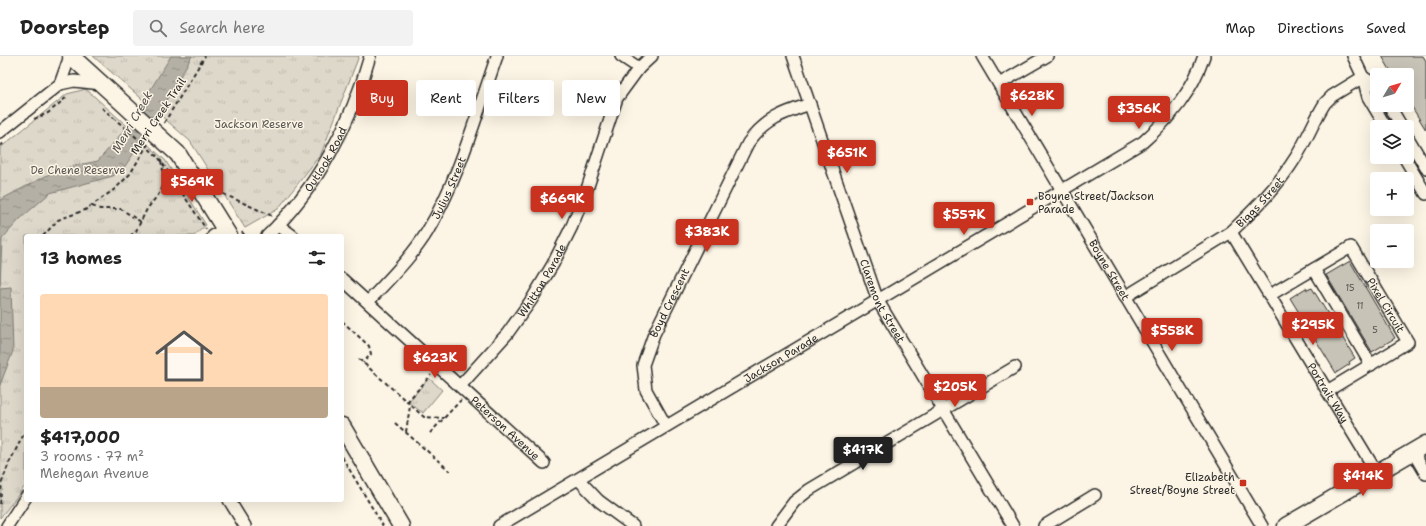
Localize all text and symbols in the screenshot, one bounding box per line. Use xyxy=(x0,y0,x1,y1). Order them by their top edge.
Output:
search box xyxy=(133,10,413,46)
text: Doorstep xyxy=(20,15,109,40)
icon: search xyxy=(147,17,169,39)
text: Search here xyxy=(179,18,265,38)
text: Map xyxy=(1226,19,1256,37)
text: Directions xyxy=(1278,19,1344,37)
text: Saved xyxy=(1366,19,1406,37)
north arrow xyxy=(1370,68,1414,112)
map controls xyxy=(1370,68,1414,268)
street label: Merri Creek Trail xyxy=(127,75,189,157)
chip: Buy xyxy=(356,80,408,116)
chip: Rent xyxy=(416,80,476,116)
chip: Filters xyxy=(484,80,554,116)
chip: New xyxy=(562,80,620,116)
pin: $628K xyxy=(1004,83,1060,117)
text: $628K xyxy=(1010,87,1054,104)
water label: Merri Creek xyxy=(109,89,155,155)
pin: $356K xyxy=(1111,96,1167,130)
text: $356K xyxy=(1117,100,1161,117)
park label: Jackson Reserve xyxy=(215,117,303,132)
button: layers xyxy=(1370,120,1414,164)
street label: Outlook Road xyxy=(301,124,351,195)
pin: $651K xyxy=(819,140,875,174)
text: $651K xyxy=(827,144,867,161)
street label: Julius Street xyxy=(429,154,470,222)
park label: De Chene Reserve xyxy=(31,163,125,178)
pin: $569K xyxy=(164,169,220,203)
button: + xyxy=(1370,172,1414,216)
text: $569K xyxy=(170,173,214,190)
street label: Biggs Street xyxy=(1233,174,1288,231)
pin: $669K xyxy=(534,186,590,220)
place label: Boyne Street/Jackson Parade xyxy=(1038,189,1154,217)
text: $669K xyxy=(540,190,584,207)
marker: Boyne Street/Jackson Parade xyxy=(1025,197,1035,207)
pin: $557K xyxy=(936,202,992,236)
text: $557K xyxy=(943,206,985,223)
pin: $383K xyxy=(679,219,735,253)
text: $383K xyxy=(685,223,729,240)
button: − xyxy=(1370,224,1414,268)
street label: Boyne Street xyxy=(1085,237,1133,304)
street label: Whitton Parade xyxy=(514,241,570,320)
text: 13 homes xyxy=(40,247,122,269)
icon: filters xyxy=(306,247,328,269)
street label: Claremont Street xyxy=(856,257,908,346)
street label: Boyd Crescent xyxy=(646,266,693,340)
street label: Pixel Circuit xyxy=(1363,275,1408,336)
house number: 15 xyxy=(1345,282,1355,294)
house number: 11 xyxy=(1356,300,1364,312)
pin: $295K xyxy=(1285,312,1341,346)
text: $295K xyxy=(1291,316,1335,333)
pin: $558K xyxy=(1144,318,1200,352)
icon: home xyxy=(148,320,220,392)
text: $558K xyxy=(1150,322,1194,339)
house number: 5 xyxy=(1372,324,1378,336)
street label: Jackson Parade xyxy=(741,330,821,386)
pin: $623K xyxy=(407,345,463,379)
text: $623K xyxy=(413,349,457,366)
street label: Portrait Way xyxy=(1304,360,1352,426)
pin: $205K xyxy=(927,374,983,408)
text: $205K xyxy=(933,378,977,395)
street label: Peterson Avenue xyxy=(467,393,543,464)
text: $417,000 xyxy=(40,426,120,448)
pin: $417K xyxy=(835,437,891,471)
text: $417K xyxy=(843,441,883,458)
text: 3 rooms · 77 m² xyxy=(40,448,144,465)
pin: $414K xyxy=(1335,463,1391,497)
text: Mehegan Avenue xyxy=(40,465,149,482)
text: $414K xyxy=(1343,467,1383,484)
place label: Elizabeth Street/Boyne Street xyxy=(1130,470,1235,498)
marker: Elizabeth Street/Boyne Street xyxy=(1238,478,1248,488)

